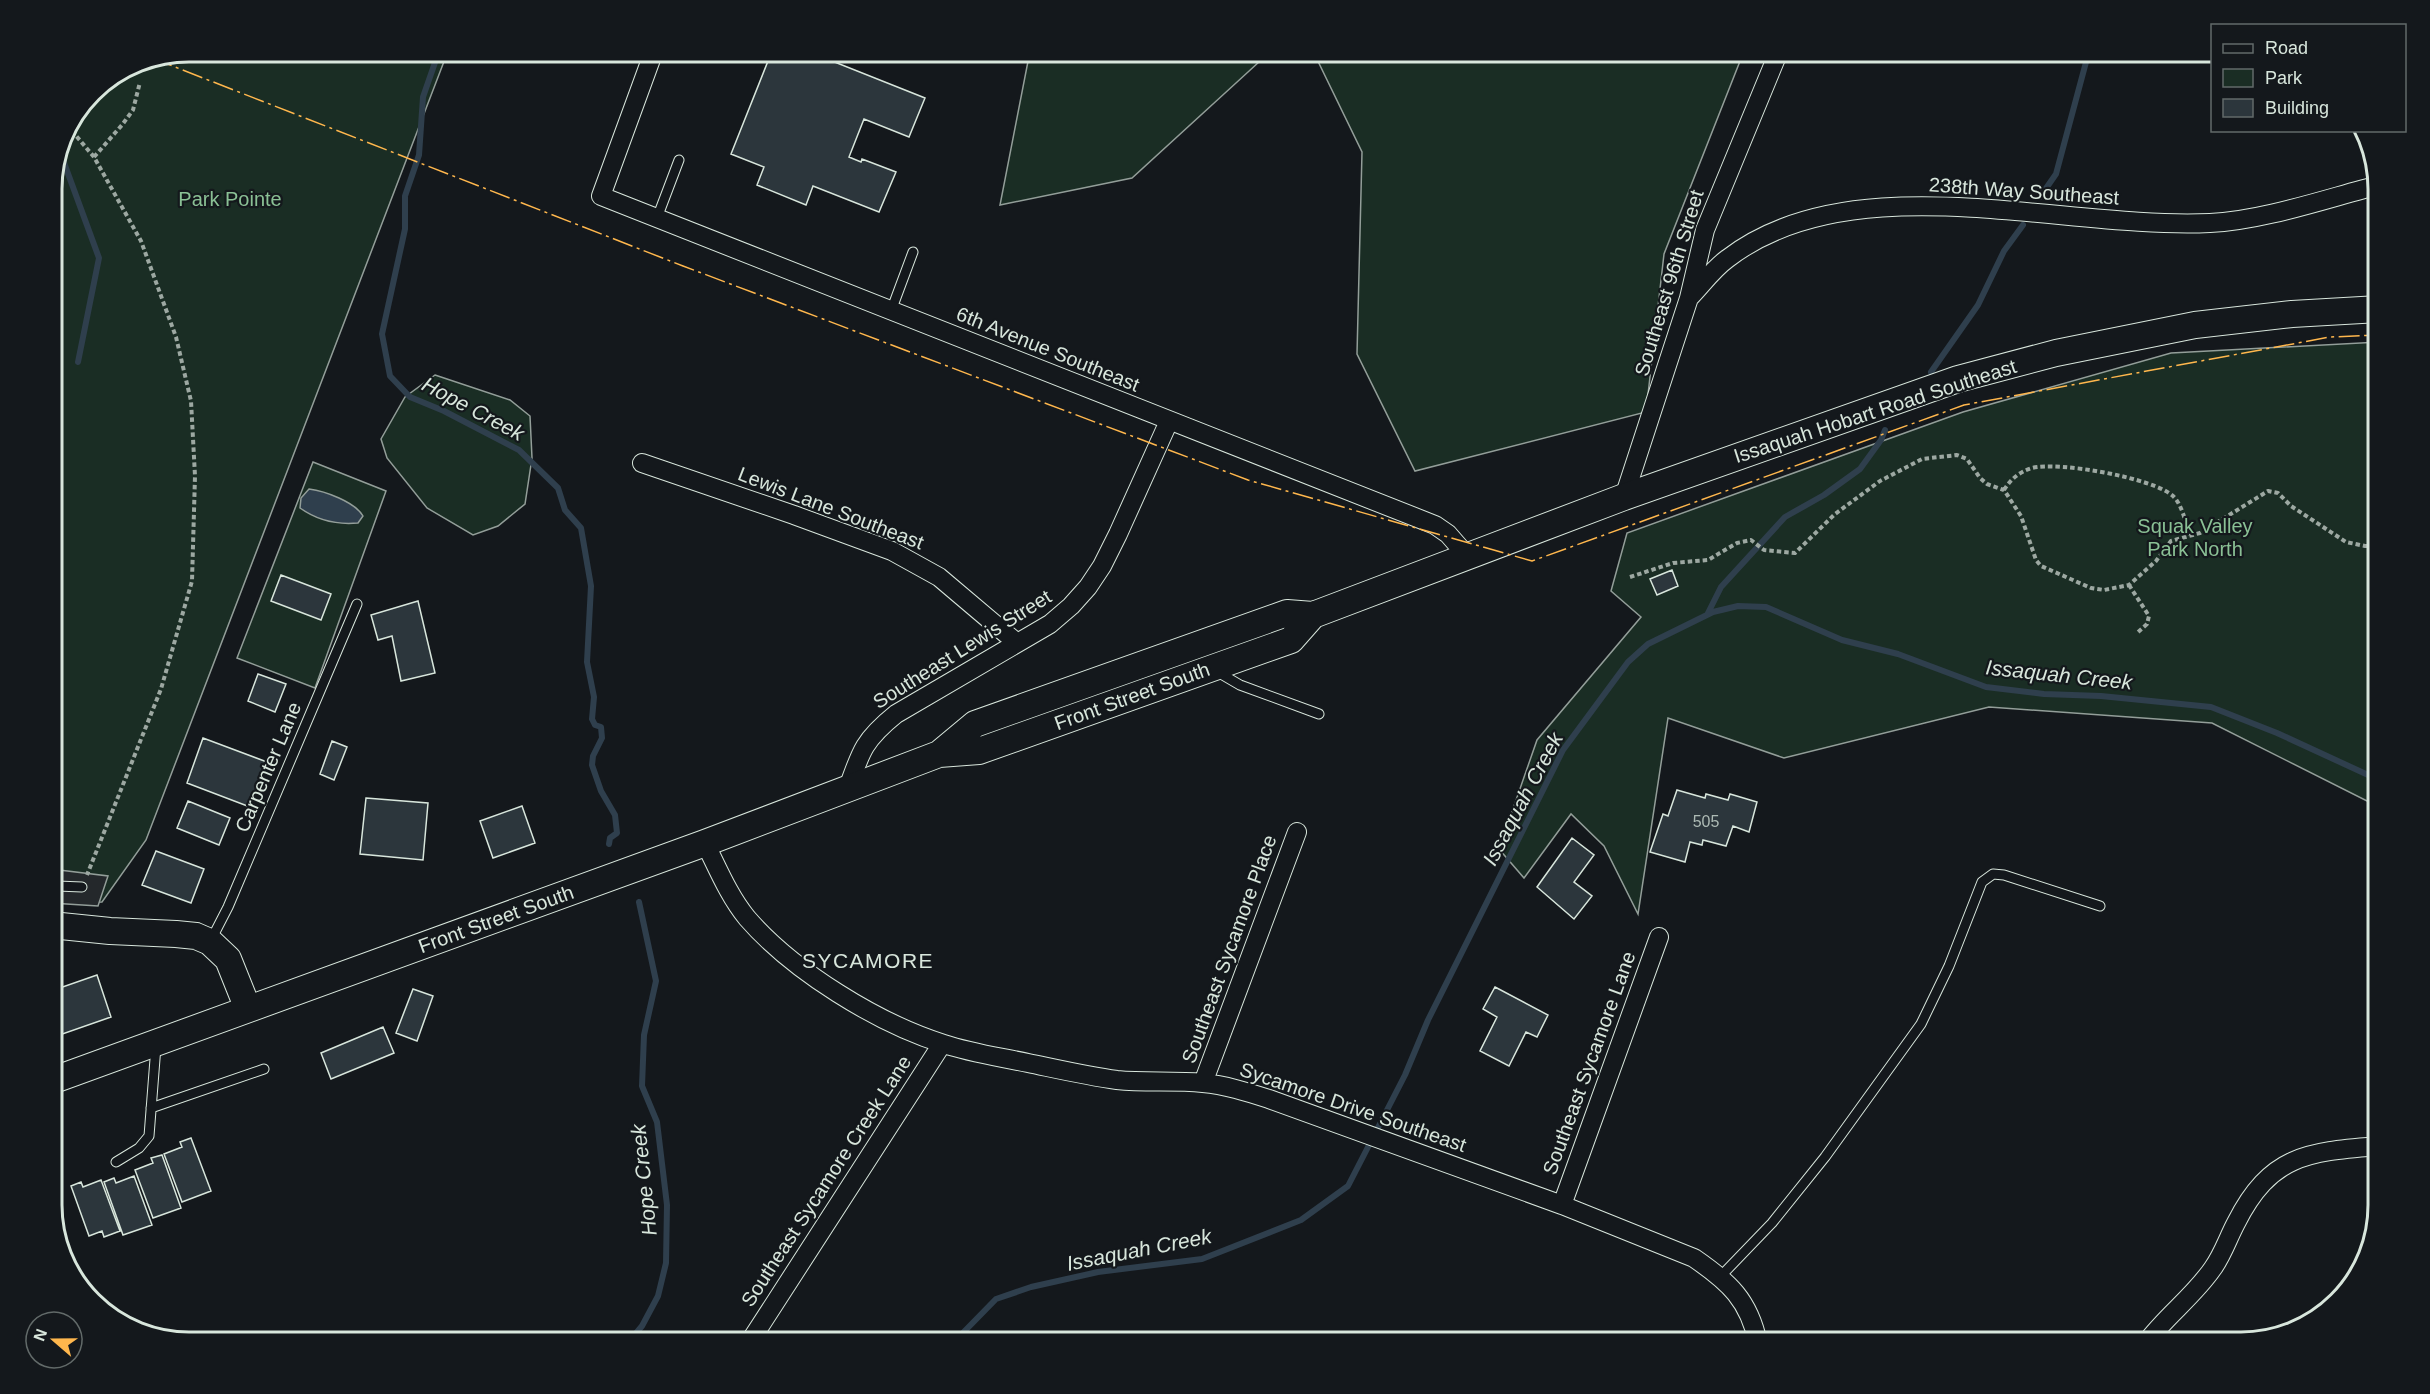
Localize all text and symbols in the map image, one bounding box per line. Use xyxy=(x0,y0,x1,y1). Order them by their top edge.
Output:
legend xyxy=(2211,24,2406,132)
text: Road xyxy=(2265,38,2308,58)
text: Park xyxy=(2265,68,2303,88)
text: Building xyxy=(2265,98,2329,118)
street label: 238th Way Southeast xyxy=(1928,173,2120,209)
street label: Southeast 96th Street xyxy=(1630,187,1708,379)
park label: Park Pointe xyxy=(178,188,282,210)
street label: 6th Avenue Southeast xyxy=(953,302,1143,396)
street label: Issaquah Hobart Road Southeast xyxy=(1731,355,2019,467)
water label: Hope Creek xyxy=(418,372,529,446)
street label: Lewis Lane Southeast xyxy=(735,462,927,554)
park label: Squak Valley Park North xyxy=(2137,515,2253,560)
street label: Southeast Lewis Street xyxy=(869,585,1055,713)
water label: Issaquah Creek xyxy=(1985,655,2135,694)
street label: Front Street South xyxy=(1051,658,1213,734)
street label: Carpenter Lane xyxy=(231,699,305,835)
water label: Issaquah Creek xyxy=(1478,727,1568,869)
house number: 505 xyxy=(1693,813,1719,830)
street label: Southeast Sycamore Place xyxy=(1177,832,1281,1066)
street label: Front Street South xyxy=(415,881,577,957)
street label: Southeast Sycamore Lane xyxy=(1538,948,1640,1178)
district label: SYCAMORE xyxy=(802,949,934,972)
street label: Southeast Sycamore Creek Lane xyxy=(737,1051,915,1311)
street label: Sycamore Drive Southeast xyxy=(1237,1058,1469,1156)
water label: Hope Creek xyxy=(626,1122,661,1237)
water label: Issaquah Creek xyxy=(1065,1224,1215,1275)
north arrow xyxy=(24,1310,84,1370)
text: N xyxy=(30,1327,50,1343)

